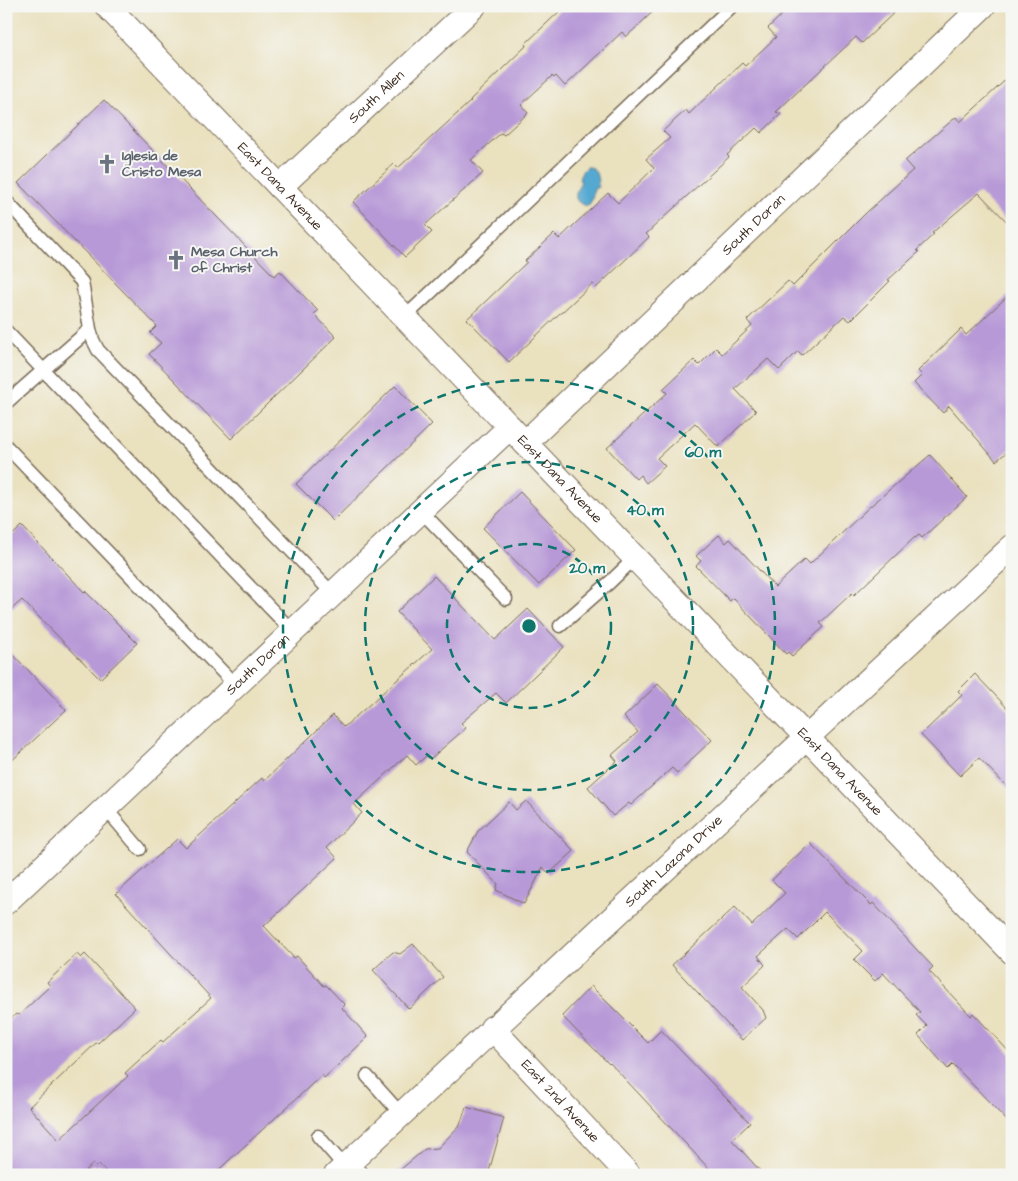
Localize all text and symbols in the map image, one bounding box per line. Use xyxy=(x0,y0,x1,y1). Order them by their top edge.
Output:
street label: South Allen xyxy=(344,66,409,128)
street label: East Dana Avenue xyxy=(233,138,327,235)
place label: Iglesia de Cristo Mesa xyxy=(122,146,202,182)
church icon: Iglesia de Cristo Mesa xyxy=(96,153,118,175)
street label: South Doran xyxy=(717,190,790,260)
place label: Mesa Church of Christ xyxy=(191,242,278,278)
church icon: Mesa Church of Christ xyxy=(165,249,187,271)
street label: East Dana Avenue xyxy=(513,431,607,528)
text: 60 m xyxy=(685,442,722,463)
text: 40 m xyxy=(626,500,664,521)
text: 20 m xyxy=(568,558,605,579)
centre of rings xyxy=(520,617,538,635)
street label: South Doran xyxy=(221,630,294,700)
street label: East Dana Avenue xyxy=(793,723,887,821)
street label: South Lazona Drive xyxy=(620,810,728,912)
street label: East 2nd Avenue xyxy=(516,1055,604,1147)

